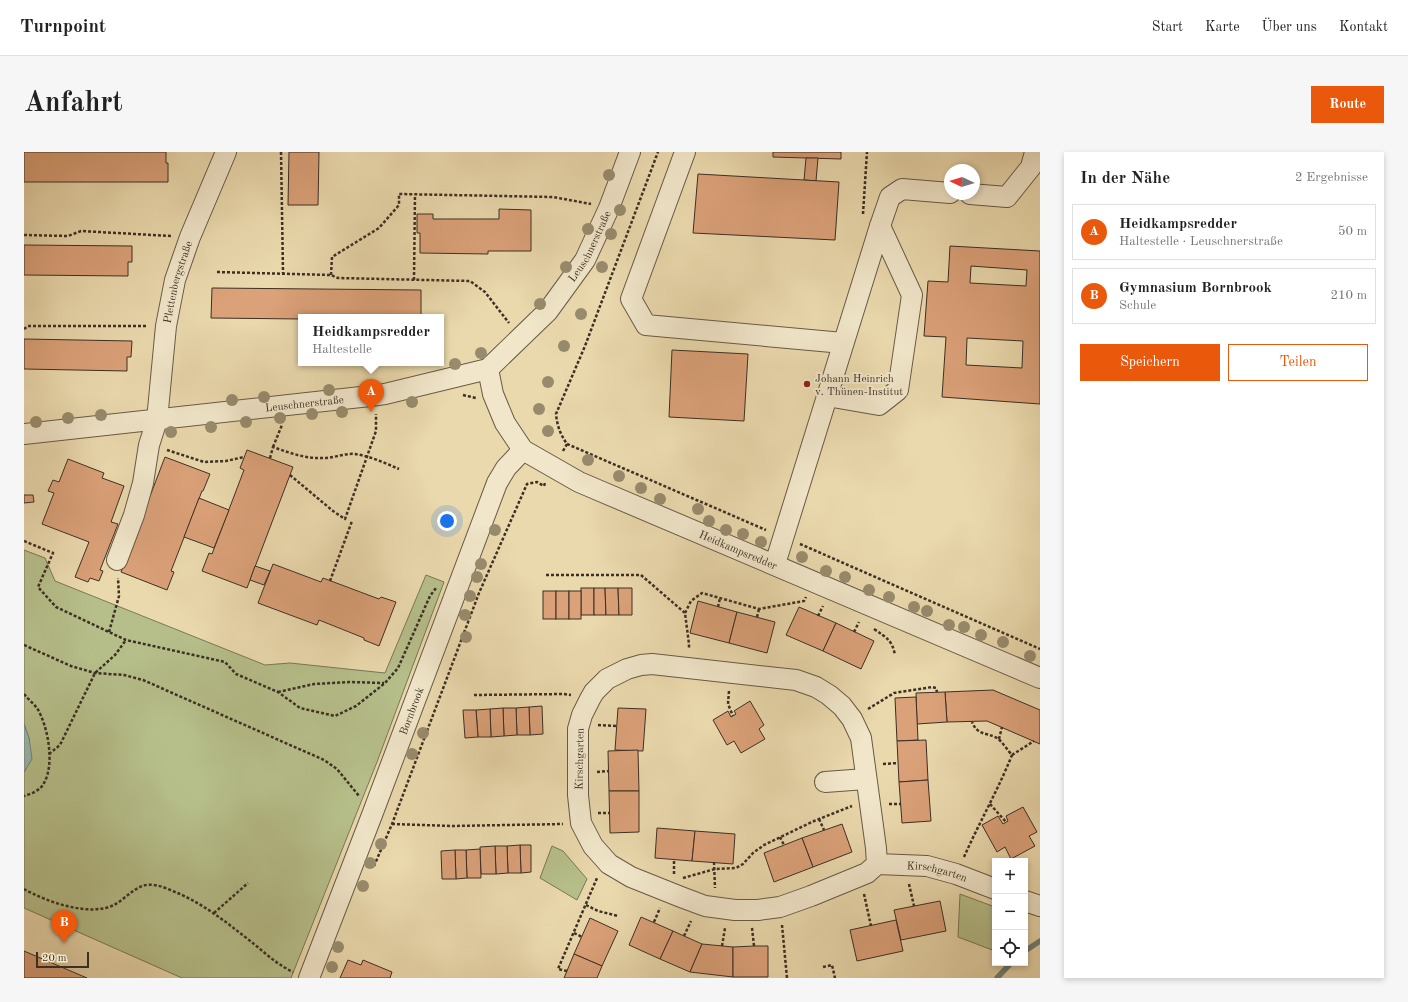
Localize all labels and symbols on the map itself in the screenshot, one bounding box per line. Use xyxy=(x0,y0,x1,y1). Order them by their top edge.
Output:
north arrow xyxy=(944,164,980,200)
street label: Leuschnerstraße xyxy=(567,210,614,284)
street label: Plettenbergstraße xyxy=(163,240,195,324)
place label: Johann Heinrich v. Thünen-Institut xyxy=(815,374,903,398)
pin: A xyxy=(358,379,384,412)
marker: Johann Heinrich v. Thünen-Institut xyxy=(802,379,812,389)
street label: Leuschnerstraße xyxy=(265,395,344,414)
your location xyxy=(437,511,457,531)
street label: Heidkampsredder xyxy=(697,530,779,573)
street label: Bornbrook xyxy=(399,686,427,737)
street label: Kirschgarten xyxy=(574,728,587,790)
street label: Kirschgarten xyxy=(906,861,968,885)
pin: B xyxy=(51,910,77,943)
scale bar xyxy=(36,950,89,969)

